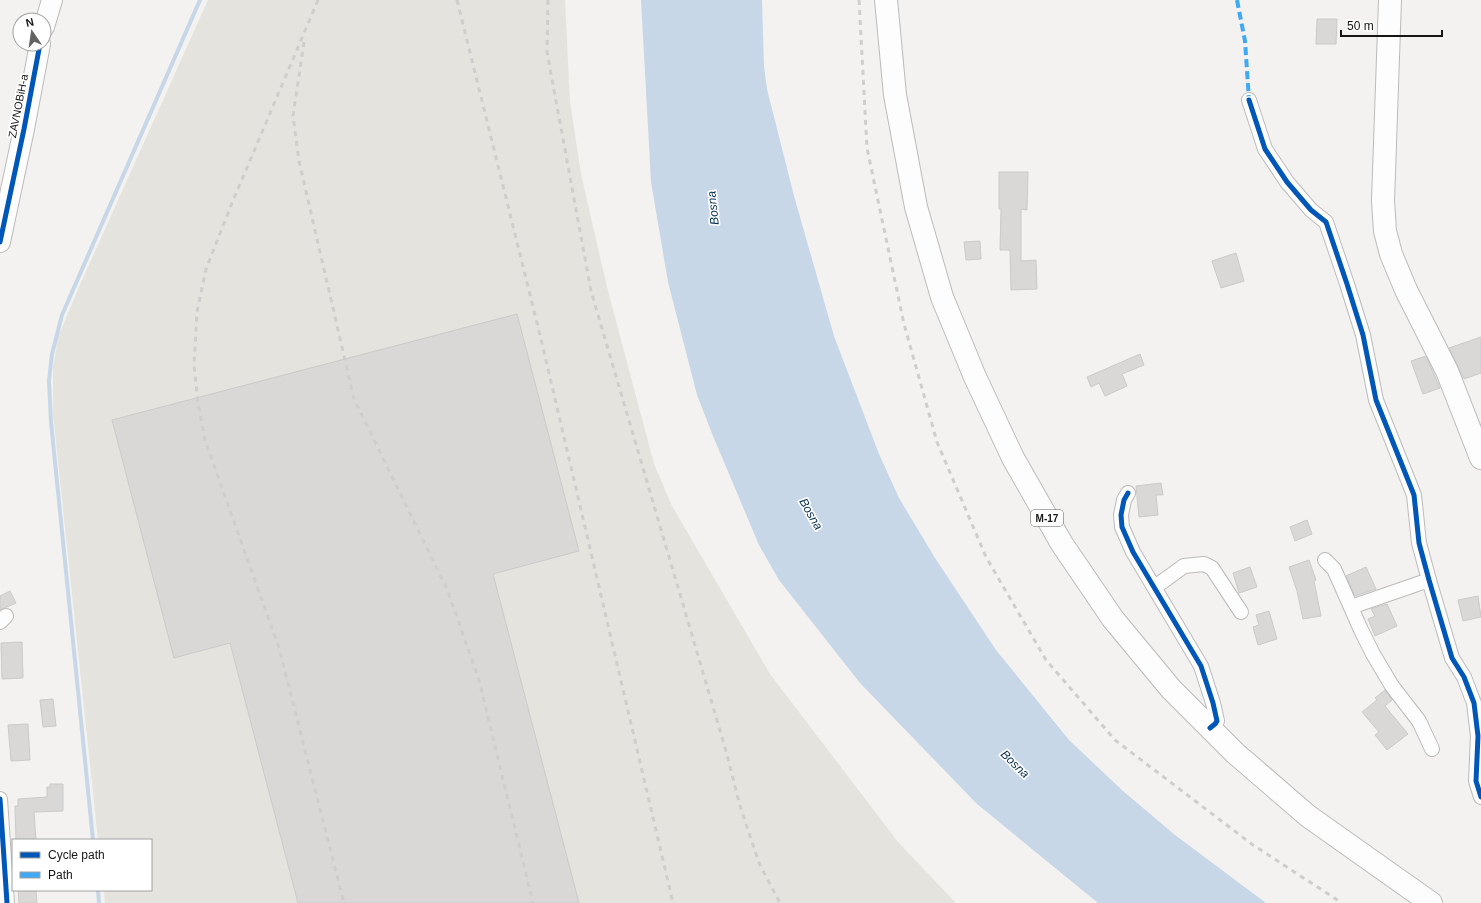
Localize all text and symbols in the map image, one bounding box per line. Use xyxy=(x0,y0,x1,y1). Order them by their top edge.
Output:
north arrow xyxy=(12,12,52,52)
scale bar xyxy=(1341,12,1442,38)
text: N xyxy=(25,16,35,29)
text: 50 m xyxy=(1347,19,1374,33)
street label: ZAVNOBiH-a xyxy=(6,72,30,139)
water label: Bosna xyxy=(704,190,722,226)
water label: Bosna xyxy=(796,496,826,533)
road number: M-17 xyxy=(1031,510,1063,526)
water label: Bosna xyxy=(998,747,1032,781)
legend xyxy=(12,839,152,891)
text: Cycle path xyxy=(48,848,105,862)
text: Path xyxy=(48,868,73,882)

